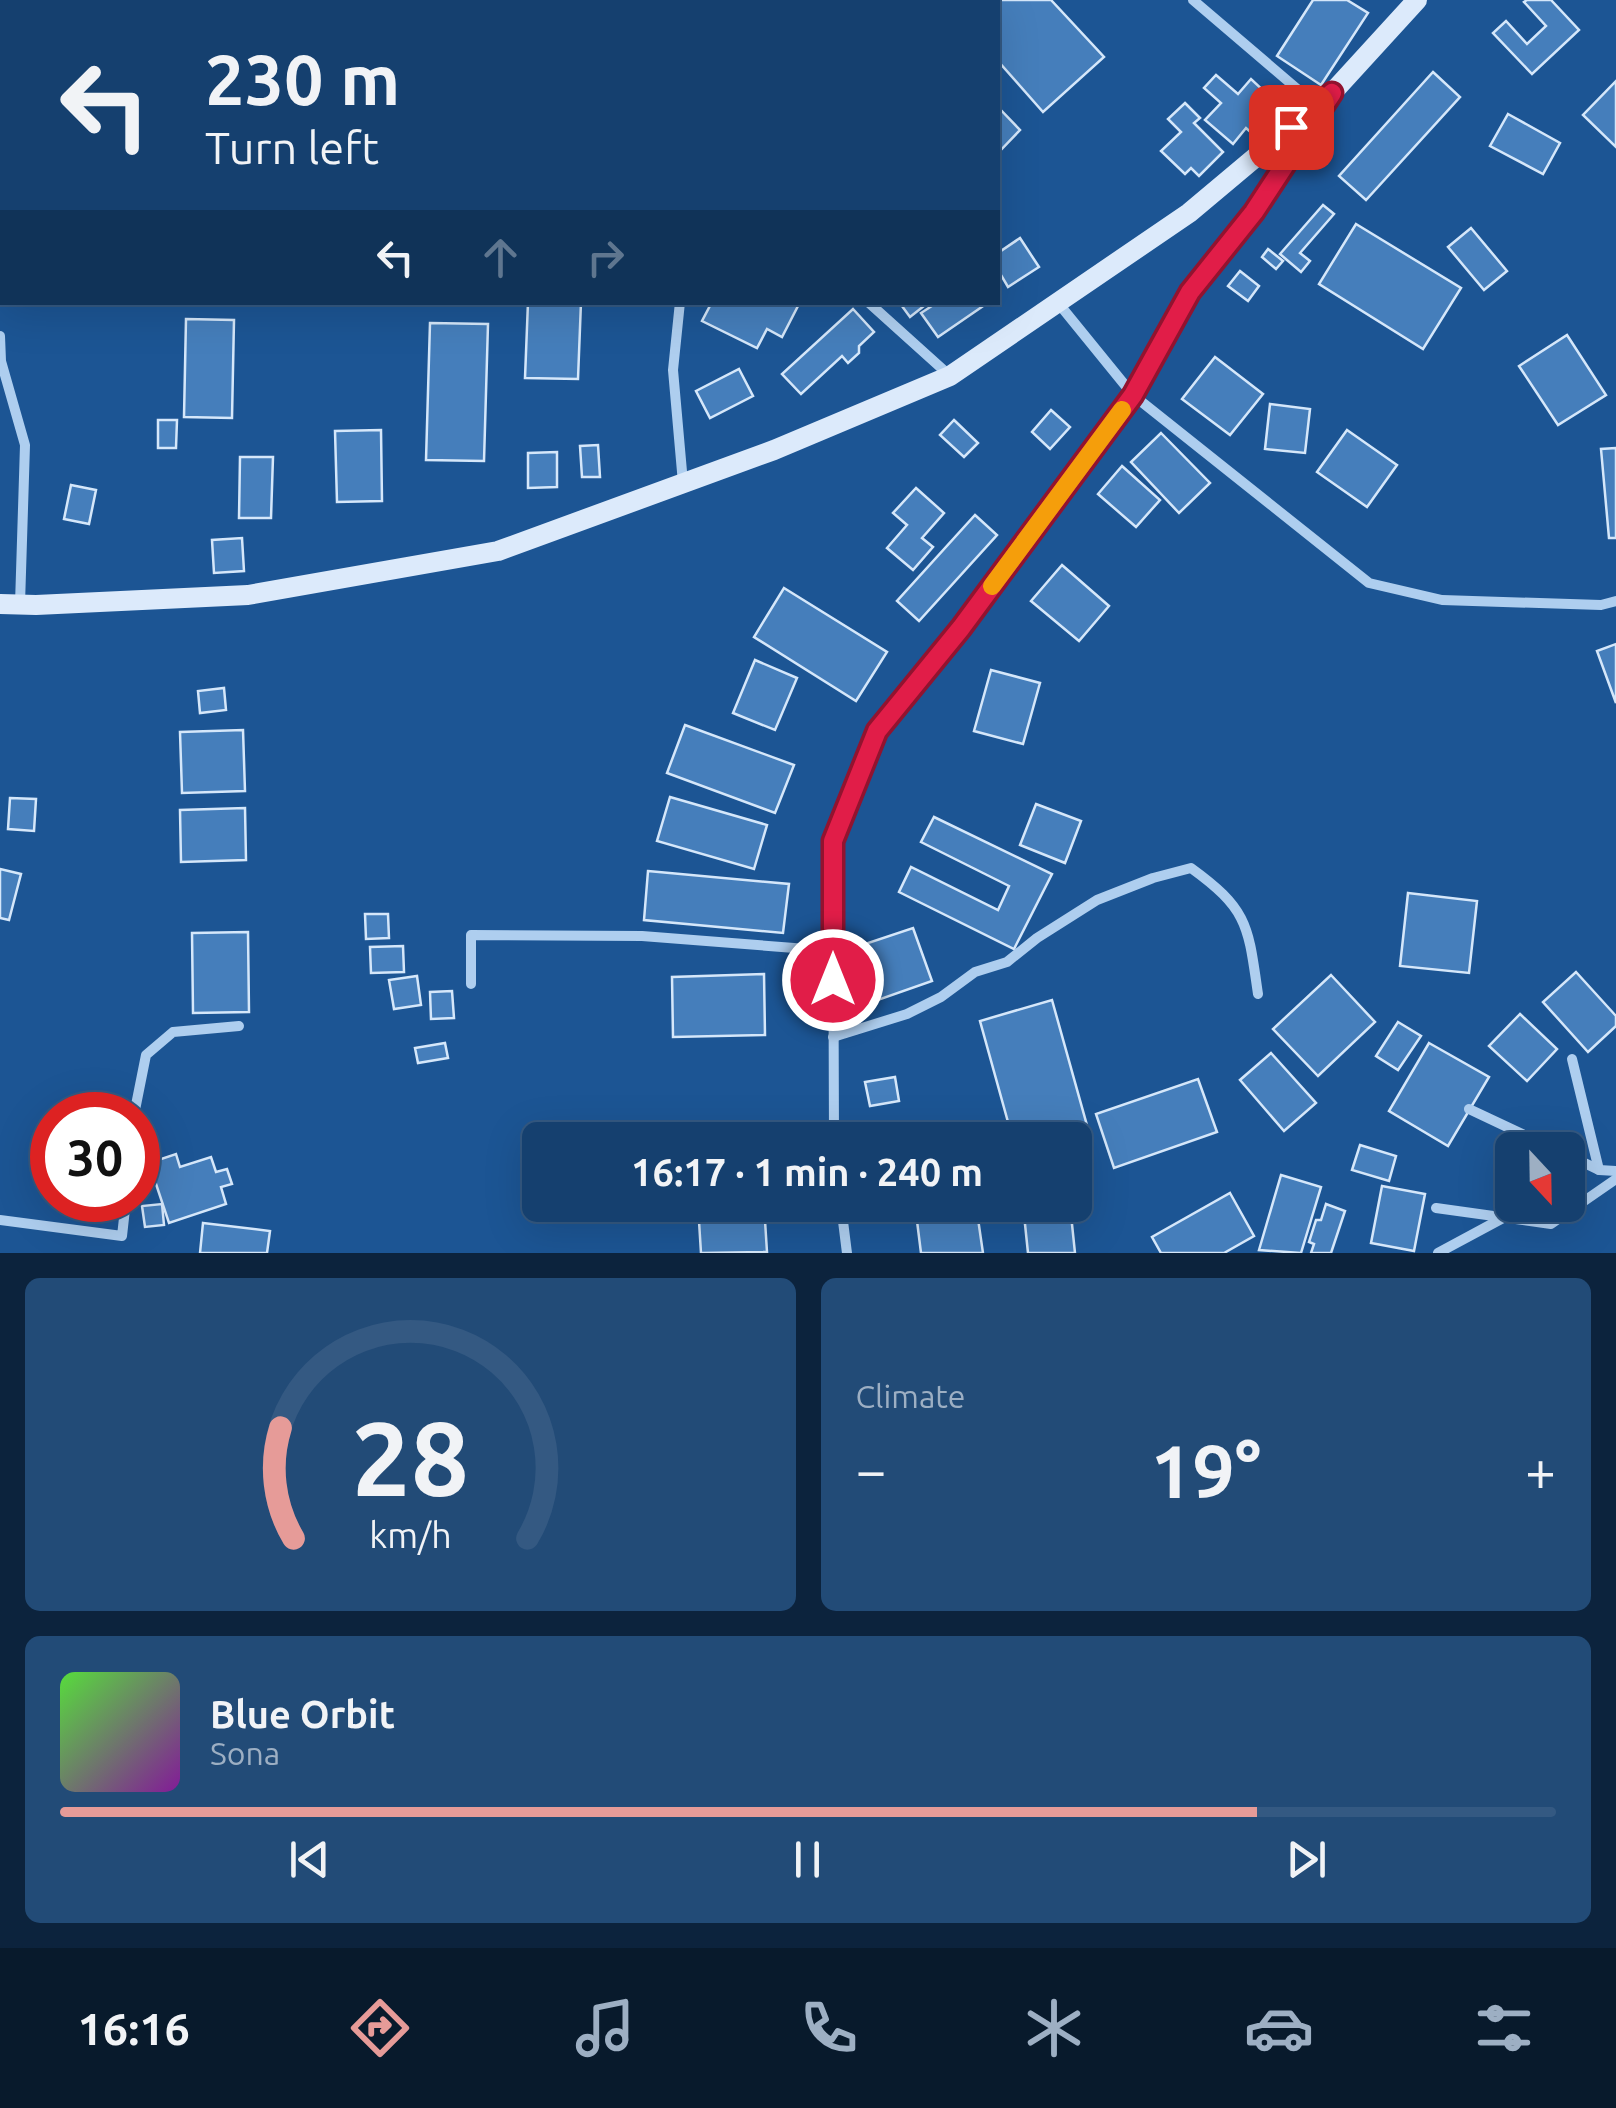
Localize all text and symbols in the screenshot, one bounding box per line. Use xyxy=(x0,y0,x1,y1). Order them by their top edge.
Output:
icon: left xyxy=(40,40,170,170)
text: 230 m xyxy=(205,40,400,118)
pin xyxy=(1249,85,1334,170)
icon: arrive xyxy=(1264,100,1319,155)
text: Turn left xyxy=(205,122,379,173)
icon: left xyxy=(368,230,423,285)
icon: ahead xyxy=(473,230,528,285)
icon: right xyxy=(578,230,633,285)
position arrow xyxy=(781,928,885,1032)
speed limit sign: 30 xyxy=(30,1092,160,1222)
north arrow xyxy=(1495,1132,1585,1222)
map controls xyxy=(1495,1132,1585,1222)
text: 16:17 · 1 min · 240 m xyxy=(631,1151,983,1193)
text: Climate xyxy=(856,1378,966,1414)
text: 28 xyxy=(352,1399,469,1516)
text: 19° xyxy=(1150,1428,1261,1512)
text: − xyxy=(856,1439,887,1500)
text: + xyxy=(1525,1439,1556,1500)
text: km/h xyxy=(369,1515,452,1555)
text: Blue Orbit xyxy=(210,1693,395,1735)
text: Sona xyxy=(210,1735,280,1771)
icon: previous xyxy=(282,1832,337,1887)
icon: pause xyxy=(780,1832,835,1887)
icon: next xyxy=(1279,1832,1334,1887)
icon: directions xyxy=(345,1993,415,2063)
icon: music xyxy=(570,1993,640,2063)
icon: phone xyxy=(794,1993,864,2063)
icon: climate xyxy=(1019,1993,1089,2063)
icon: car xyxy=(1244,1993,1314,2063)
icon: filters xyxy=(1469,1993,1539,2063)
text: 16:16 xyxy=(77,2003,190,2054)

